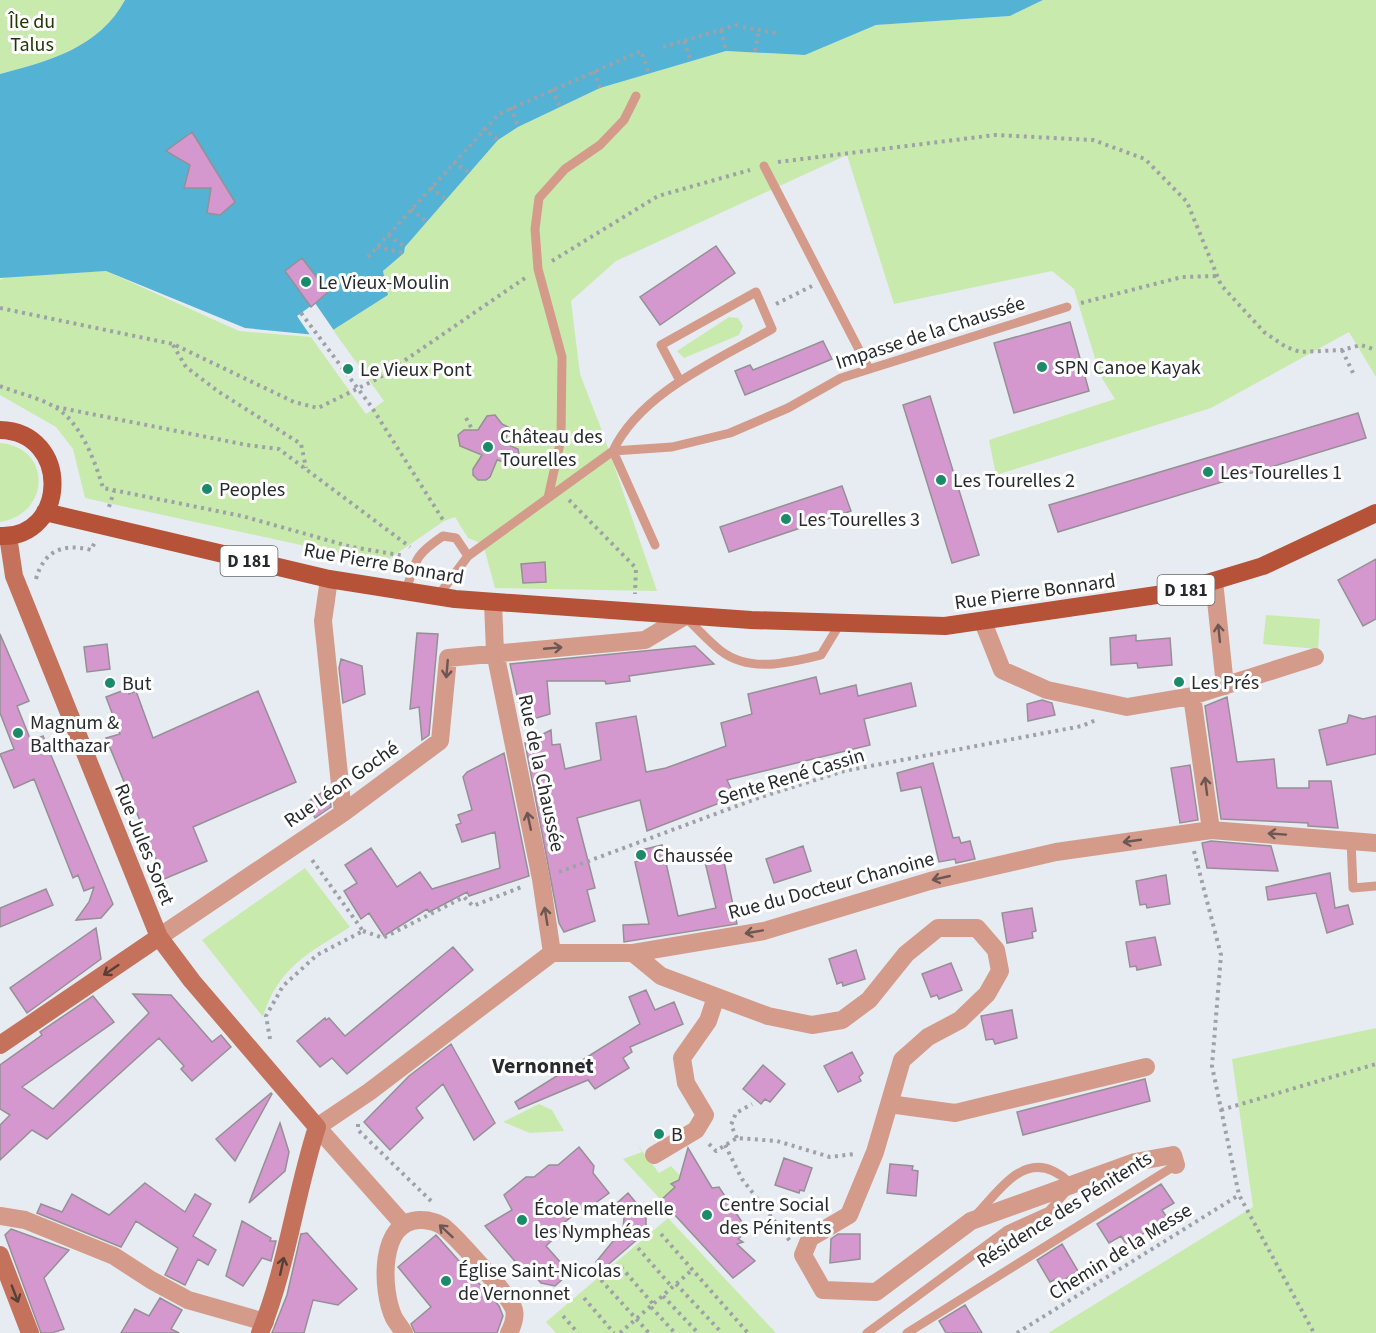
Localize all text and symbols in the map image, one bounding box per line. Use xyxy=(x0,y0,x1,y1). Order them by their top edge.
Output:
park label: Île du Talus xyxy=(8,8,55,59)
place label: Le Vieux-Moulin xyxy=(318,269,450,297)
marker: Le Vieux-Moulin xyxy=(299,275,313,289)
street label: Impasse de la Chaussée xyxy=(832,289,1029,377)
place label: SPN Canoe Kayak xyxy=(1054,354,1201,382)
place label: Le Vieux Pont xyxy=(360,356,472,384)
marker: SPN Canoe Kayak xyxy=(1035,360,1049,374)
marker: Le Vieux Pont xyxy=(341,362,355,376)
place label: Château des Tourelles xyxy=(500,423,603,474)
marker: Château des Tourelles xyxy=(481,440,495,454)
place label: Les Tourelles 1 xyxy=(1220,459,1342,487)
marker: Les Tourelles 1 xyxy=(1201,465,1215,479)
place label: Les Tourelles 2 xyxy=(953,467,1075,495)
marker: Les Tourelles 2 xyxy=(934,473,948,487)
place label: Peoples xyxy=(219,476,285,504)
marker: Peoples xyxy=(200,482,214,496)
place label: Les Tourelles 3 xyxy=(798,506,920,534)
marker: Les Tourelles 3 xyxy=(779,512,793,526)
street label: Rue Pierre Bonnard xyxy=(301,536,466,592)
road number: D 181 xyxy=(220,546,278,576)
street label: Rue Pierre Bonnard xyxy=(953,567,1117,617)
road number: D 181 xyxy=(1158,575,1214,605)
one-way arrow xyxy=(1214,624,1225,644)
one-way arrow xyxy=(542,642,562,653)
one-way arrow xyxy=(441,659,452,679)
place label: Les Prés xyxy=(1191,669,1259,697)
place label: But xyxy=(122,670,152,698)
marker: Les Prés xyxy=(1172,675,1186,689)
marker: But xyxy=(103,676,117,690)
street label: Rue de la Chaussée xyxy=(511,692,571,855)
place label: Magnum & Balthazar xyxy=(30,709,119,760)
marker: Magnum & Balthazar xyxy=(11,726,25,740)
street label: Rue Léon Goché xyxy=(278,735,405,835)
street label: Sente René Cassin xyxy=(715,741,868,813)
one-way arrow xyxy=(1200,777,1211,797)
street label: Rue Jules Soret xyxy=(107,779,181,910)
one-way arrow xyxy=(523,812,534,832)
one-way arrow xyxy=(1268,829,1288,840)
one-way arrow xyxy=(1123,836,1142,847)
place label: Chaussée xyxy=(653,842,733,870)
street label: Rue du Docteur Chanoine xyxy=(725,845,938,927)
marker: Chaussée xyxy=(634,848,648,862)
one-way arrow xyxy=(931,873,951,884)
one-way arrow xyxy=(541,906,552,926)
one-way arrow xyxy=(744,927,764,938)
one-way arrow xyxy=(103,964,119,976)
district label: Vernonnet xyxy=(491,1050,594,1082)
place label: B xyxy=(671,1121,683,1149)
marker: B xyxy=(652,1127,666,1141)
street label: Résidence des Pénitents xyxy=(972,1145,1157,1275)
place label: Centre Social des Pénitents xyxy=(719,1191,831,1242)
place label: École maternelle les Nymphéas xyxy=(534,1195,674,1246)
street label: Chemin de la Messe xyxy=(1044,1196,1198,1307)
marker: Centre Social des Pénitents xyxy=(700,1208,714,1222)
marker: École maternelle les Nymphéas xyxy=(515,1213,529,1227)
one-way arrow xyxy=(439,1224,454,1238)
one-way arrow xyxy=(276,1257,288,1276)
place label: Église Saint-Nicolas de Vernonnet xyxy=(458,1257,621,1308)
marker: Église Saint-Nicolas de Vernonnet xyxy=(439,1274,453,1288)
one-way arrow xyxy=(10,1284,21,1303)

